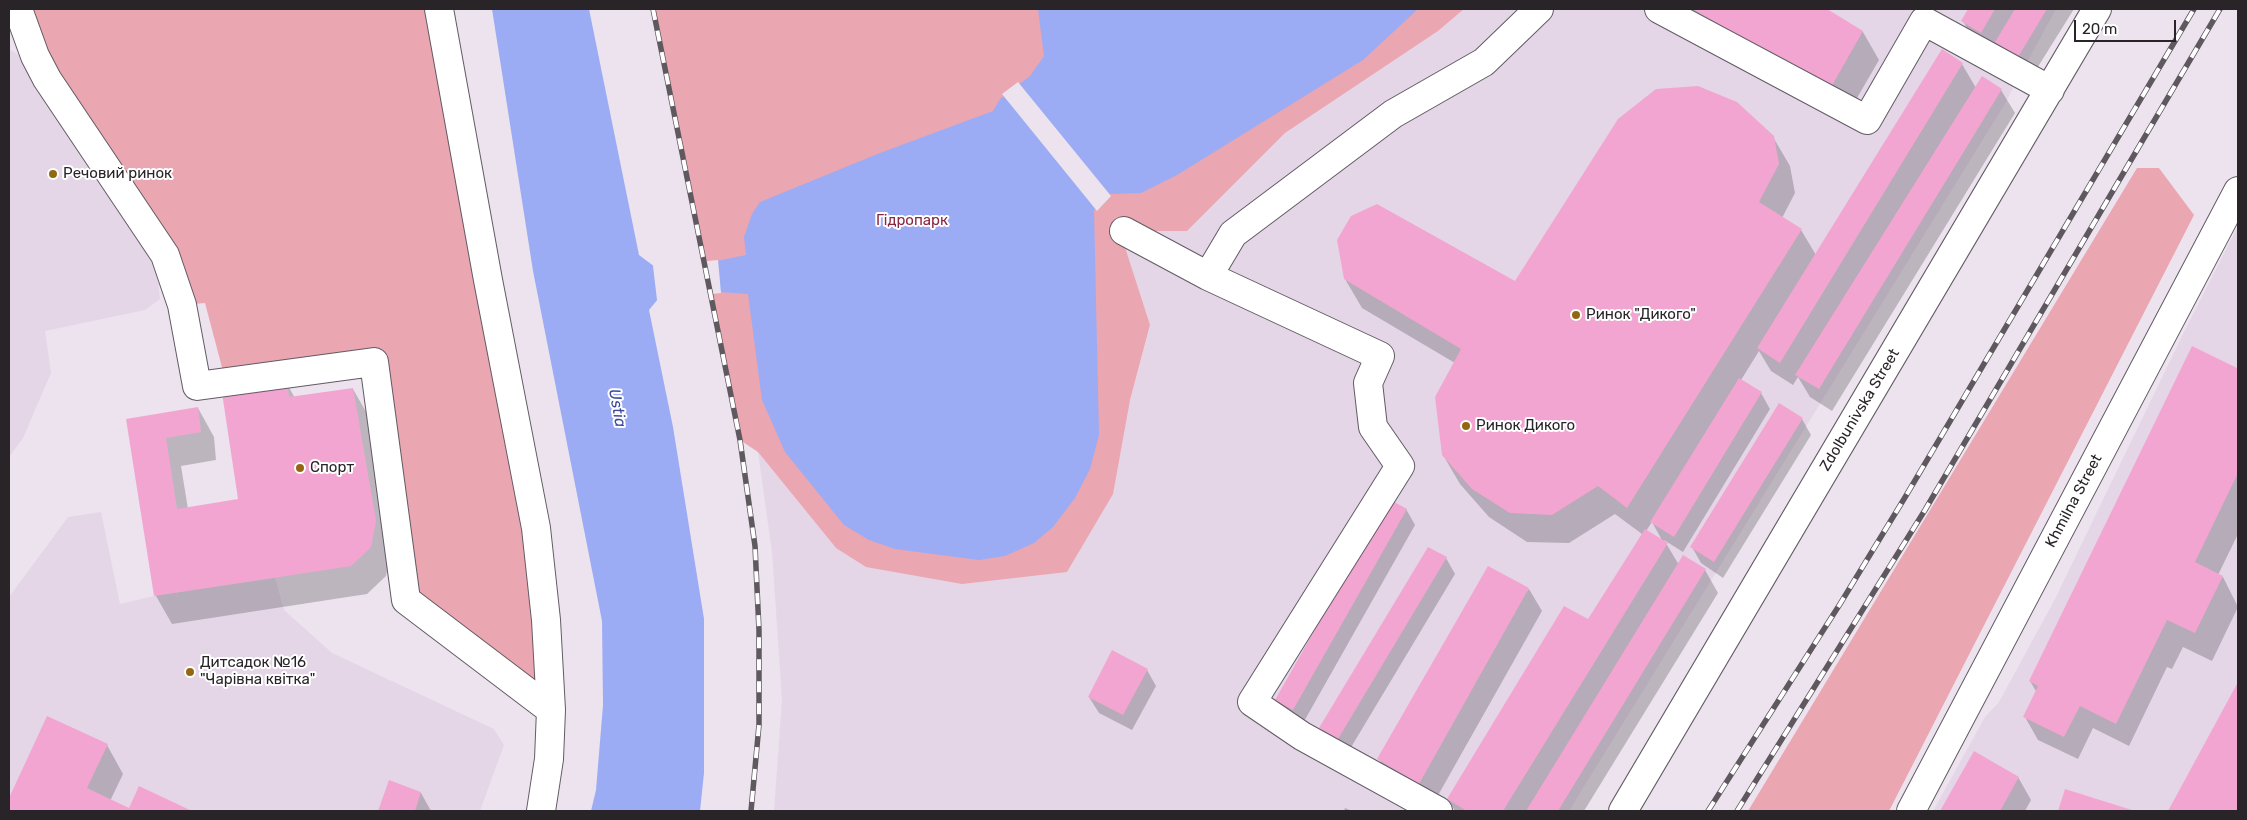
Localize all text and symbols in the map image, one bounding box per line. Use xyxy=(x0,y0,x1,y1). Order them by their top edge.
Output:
scale bar xyxy=(2077,10,2180,42)
text: 20 m xyxy=(2082,20,2117,38)
place label: Речовий ринок xyxy=(63,165,172,183)
marker: Речовий ринок xyxy=(47,168,59,180)
park label: Гідропарк xyxy=(876,212,948,230)
place label: Ринок "Дикого" xyxy=(1586,306,1696,324)
marker: Ринок "Дикого" xyxy=(1570,309,1582,321)
street label: Zdolbunivska Street xyxy=(1816,346,1904,474)
water label: Ustia xyxy=(604,387,630,429)
place label: Ринок Дикого xyxy=(1476,417,1575,435)
marker: Ринок Дикого xyxy=(1460,420,1472,432)
street label: Khmilna Street xyxy=(2042,451,2106,551)
place label: Спорт xyxy=(310,459,354,477)
marker: Спорт xyxy=(294,462,306,474)
place label: Дитсадок №16 "Чарівна квітка" xyxy=(200,654,315,689)
marker: Дитсадок №16 "Чарівна квітка" xyxy=(184,666,196,678)

